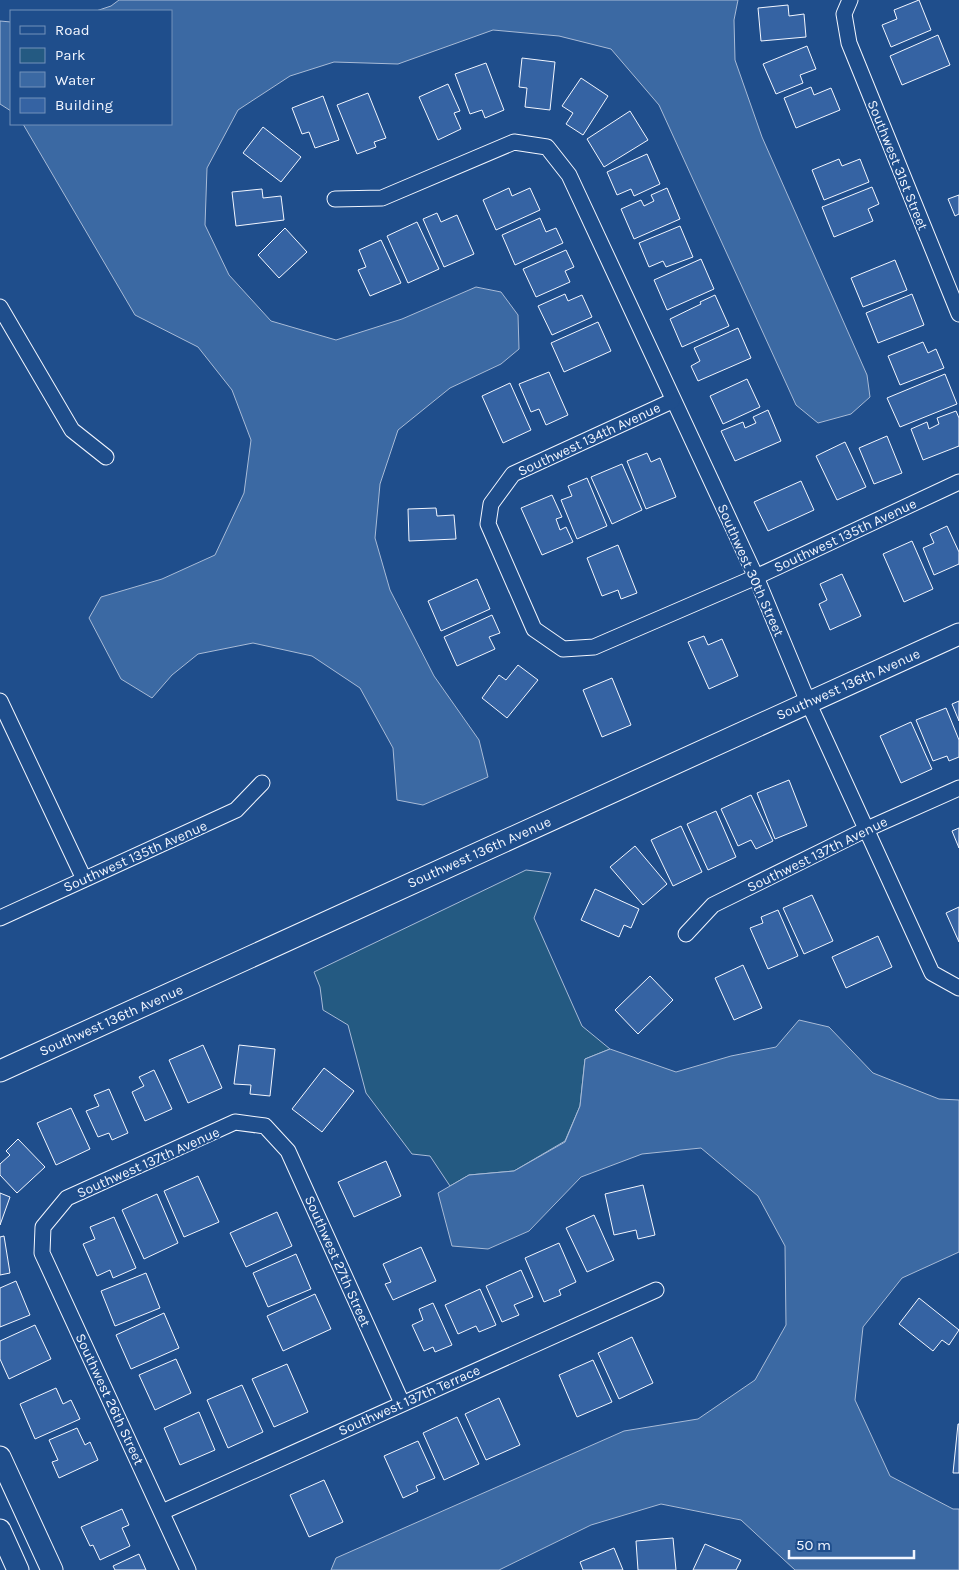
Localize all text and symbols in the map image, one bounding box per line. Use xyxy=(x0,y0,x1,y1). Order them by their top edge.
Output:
legend xyxy=(10,10,172,125)
text: Road xyxy=(55,21,90,39)
text: Park xyxy=(55,46,85,64)
text: Water xyxy=(55,71,96,89)
text: Building xyxy=(55,96,113,114)
street label: Southwest 31st Street xyxy=(864,98,931,233)
street label: Southwest 134th Avenue xyxy=(515,399,663,480)
street label: Southwest 135th Avenue xyxy=(771,495,919,576)
street label: Southwest 30th Street xyxy=(714,501,788,639)
street label: Southwest 136th Avenue xyxy=(774,645,923,724)
street label: Southwest 136th Avenue xyxy=(405,813,554,892)
street label: Southwest 137th Avenue xyxy=(744,813,890,896)
street label: Southwest 135th Avenue xyxy=(61,817,210,896)
street label: Southwest 136th Avenue xyxy=(37,981,186,1060)
street label: Southwest 137th Avenue xyxy=(74,1123,222,1202)
street label: Southwest 27th Street xyxy=(301,1193,374,1329)
street label: Southwest 26th Street xyxy=(72,1331,148,1468)
street label: Southwest 137th Terrace xyxy=(336,1361,483,1439)
scale bar xyxy=(789,1528,914,1560)
text: 50 m xyxy=(796,1536,831,1554)

